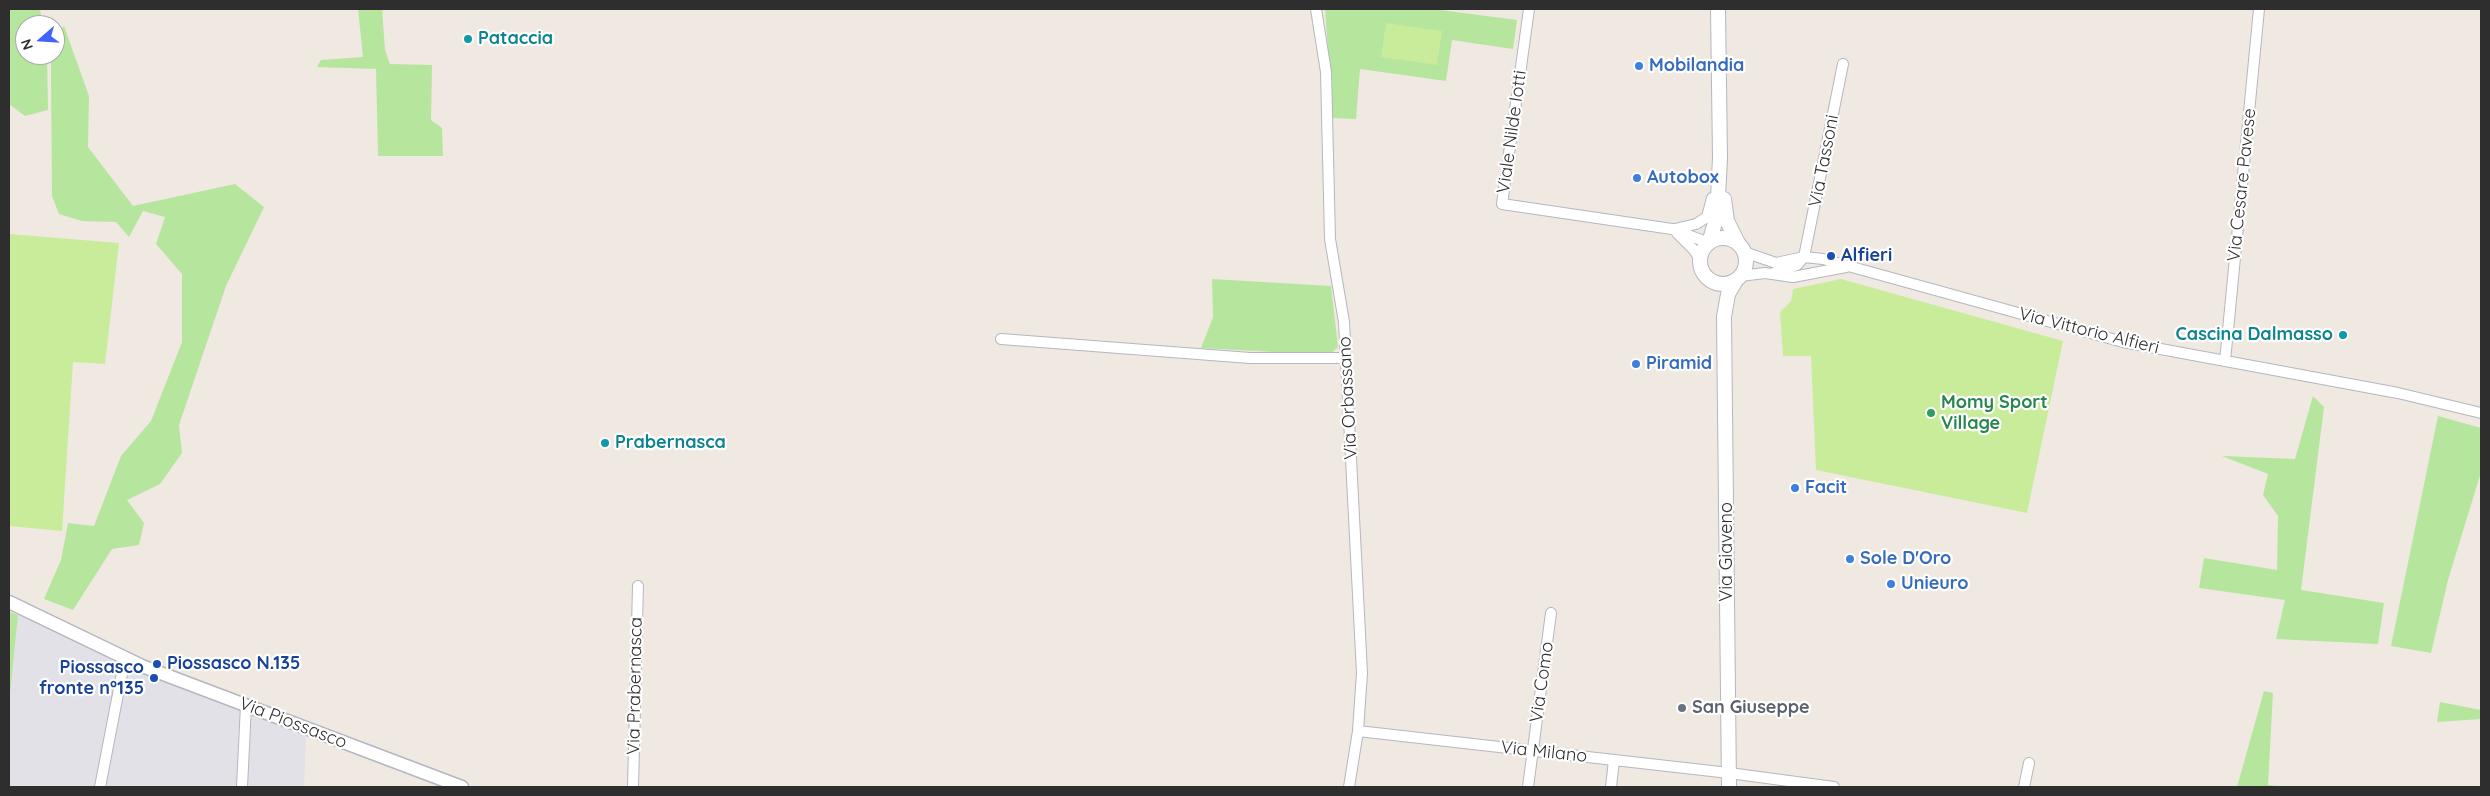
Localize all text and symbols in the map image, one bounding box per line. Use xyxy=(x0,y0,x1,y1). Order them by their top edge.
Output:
north arrow xyxy=(15,15,65,65)
place label: Pataccia xyxy=(478,28,553,50)
marker: Pataccia xyxy=(462,33,474,45)
text: N xyxy=(17,37,37,52)
place label: Mobilandia xyxy=(1649,55,1744,77)
marker: Mobilandia xyxy=(1633,60,1645,72)
street label: Viale Nilde Iotti xyxy=(1493,69,1531,195)
street label: Via Cesare Pavese xyxy=(2223,107,2261,263)
street label: Via Tassoni xyxy=(1804,113,1844,209)
place label: Autobox xyxy=(1647,167,1719,189)
marker: Autobox xyxy=(1631,172,1643,184)
place label: Alfieri xyxy=(1841,245,1892,267)
marker: Alfieri xyxy=(1825,250,1837,262)
street label: Via Vittorio Alfieri xyxy=(2016,303,2162,359)
place label: Cascina Dalmasso xyxy=(2176,324,2333,346)
marker: Cascina Dalmasso xyxy=(2337,329,2349,341)
street label: Via Orbassano xyxy=(1334,336,1362,460)
place label: Piramid xyxy=(1646,353,1712,375)
marker: Piramid xyxy=(1630,358,1642,370)
place label: Momy Sport Village xyxy=(1941,392,2048,434)
marker: Momy Sport Village xyxy=(1925,407,1937,419)
place label: Prabernasca xyxy=(615,432,726,454)
marker: Prabernasca xyxy=(599,437,611,449)
place label: Facit xyxy=(1805,477,1847,499)
marker: Facit xyxy=(1789,482,1801,494)
street label: Via Giaveno xyxy=(1716,502,1738,602)
place label: Sole D'Oro xyxy=(1860,548,1951,570)
marker: Sole D'Oro xyxy=(1844,553,1856,565)
place label: Unieuro xyxy=(1901,573,1968,595)
marker: Unieuro xyxy=(1885,578,1897,590)
street label: Via Prabernasca xyxy=(623,617,647,755)
street label: Via Como xyxy=(1526,640,1558,724)
place label: Piossasco N.135 xyxy=(167,653,300,675)
place label: Piossasco fronte n°135 xyxy=(39,657,144,700)
marker: Piossasco N.135 xyxy=(151,658,163,670)
marker: Piossasco fronte n°135 xyxy=(148,672,160,684)
street label: Via Piossasco xyxy=(236,693,350,753)
place label: San Giuseppe xyxy=(1692,697,1810,719)
marker: San Giuseppe xyxy=(1676,702,1688,714)
street label: Via Milano xyxy=(1500,737,1588,767)

